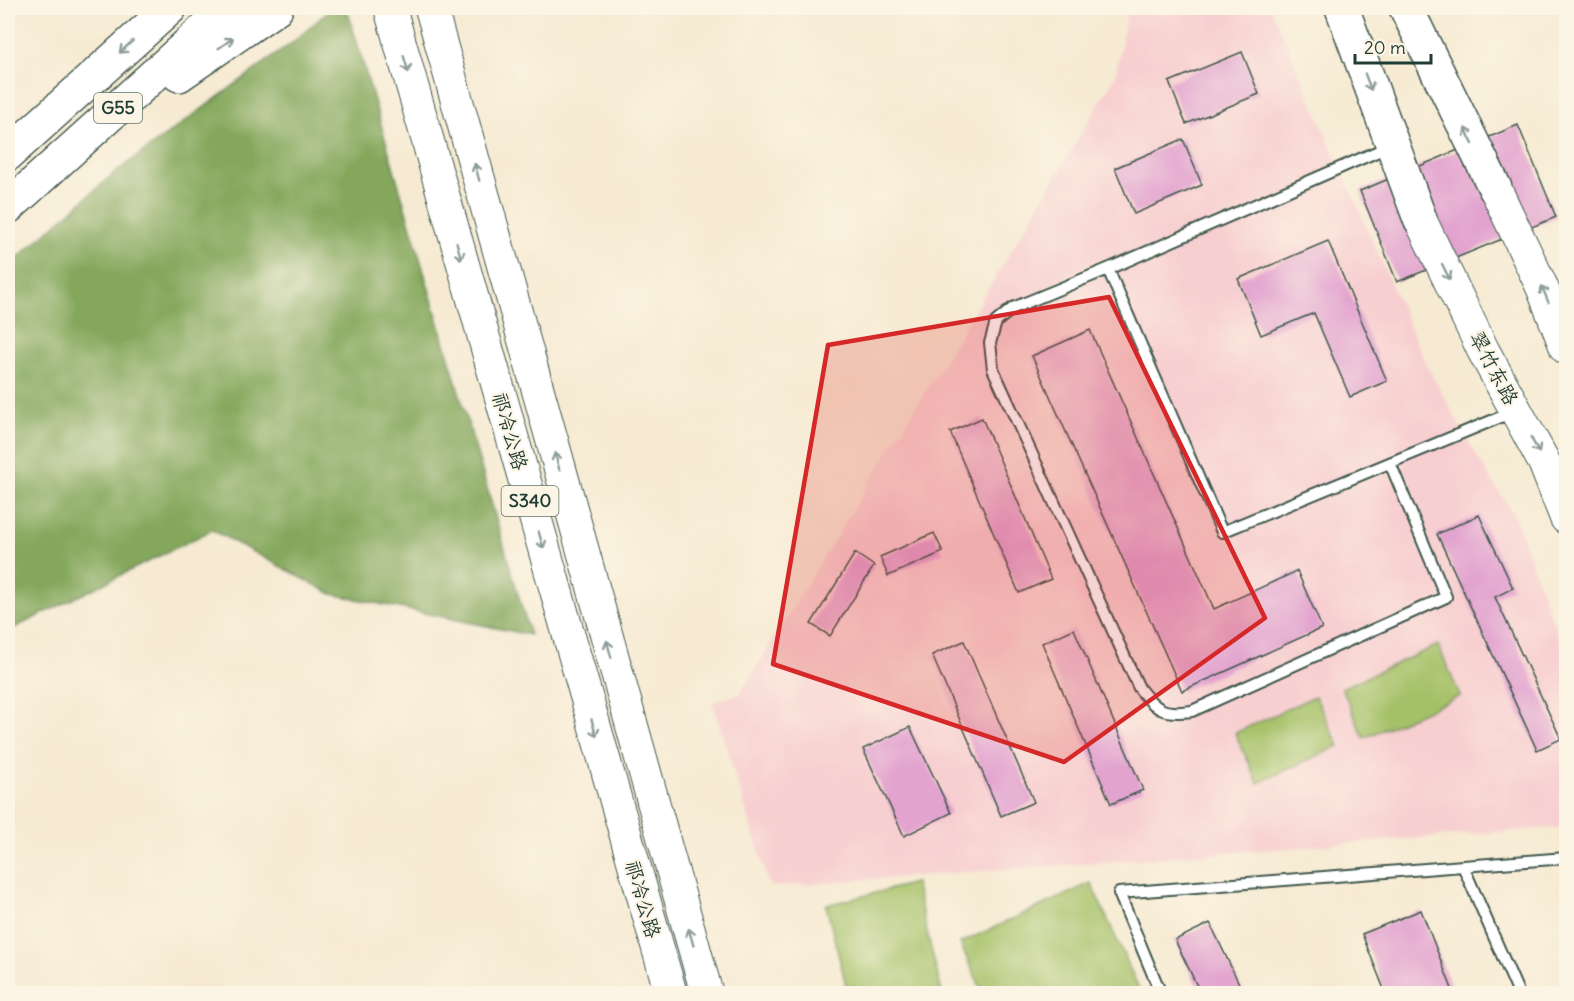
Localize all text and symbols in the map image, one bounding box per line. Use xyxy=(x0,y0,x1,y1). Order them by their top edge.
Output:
scale bar xyxy=(1355,27,1432,65)
text: 20 m xyxy=(1364,36,1406,59)
one-way arrow xyxy=(217,37,233,49)
one-way arrow xyxy=(119,40,134,54)
one-way arrow xyxy=(401,54,412,73)
one-way arrow xyxy=(1363,73,1374,91)
road number: G55 xyxy=(94,93,142,123)
one-way arrow xyxy=(1463,127,1475,145)
one-way arrow xyxy=(470,163,482,182)
one-way arrow xyxy=(454,242,465,261)
one-way arrow xyxy=(1440,263,1452,281)
one-way arrow xyxy=(1539,285,1550,303)
street label: 翠竹东路 xyxy=(1465,327,1525,410)
street label: 祁冷公路 xyxy=(487,389,534,474)
one-way arrow xyxy=(1530,436,1541,454)
one-way arrow xyxy=(551,452,562,471)
road number: S340 xyxy=(502,486,558,516)
one-way arrow xyxy=(536,530,547,549)
one-way arrow xyxy=(603,640,614,659)
one-way arrow xyxy=(589,718,600,737)
street label: 祁冷公路 xyxy=(620,857,667,942)
one-way arrow xyxy=(685,928,696,947)

